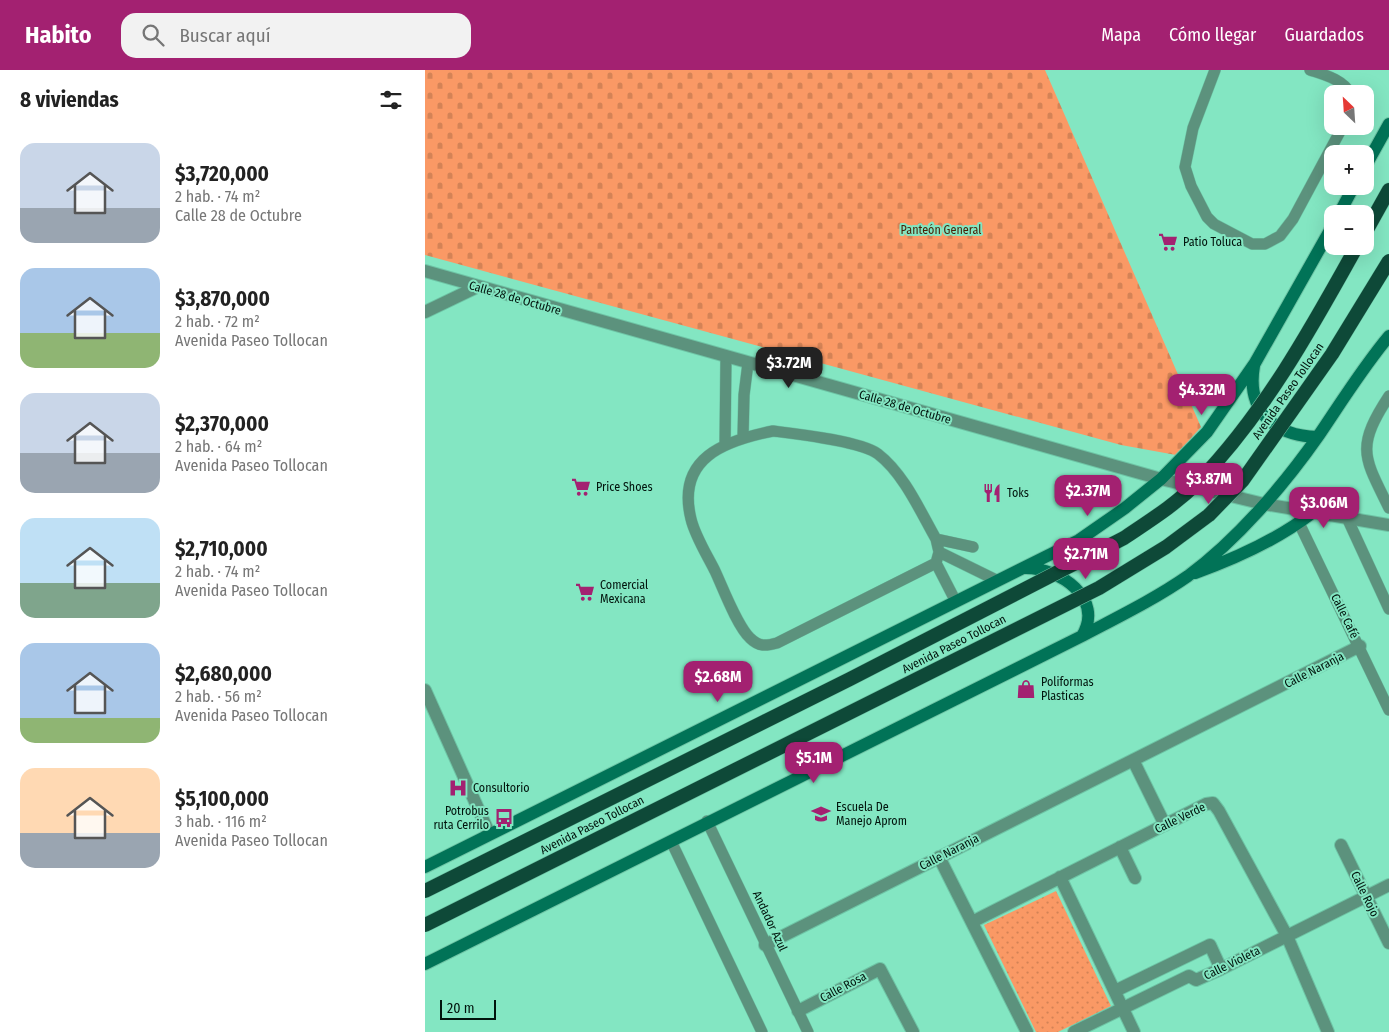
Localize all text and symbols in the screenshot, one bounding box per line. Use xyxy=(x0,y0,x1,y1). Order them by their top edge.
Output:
search box xyxy=(121,13,471,58)
text: Habito xyxy=(25,21,91,49)
icon: search xyxy=(139,21,167,49)
text: Buscar aquí xyxy=(179,24,270,47)
text: Mapa xyxy=(1101,24,1141,46)
text: Cómo llegar xyxy=(1169,24,1256,46)
text: Guardados xyxy=(1284,24,1364,46)
north arrow xyxy=(1324,85,1374,135)
map controls xyxy=(1324,85,1374,255)
icon: filters xyxy=(377,86,405,114)
text: 8 viviendas xyxy=(20,87,119,113)
button: + xyxy=(1324,145,1374,195)
text: $3,720,000 xyxy=(175,161,269,187)
icon: home xyxy=(60,163,120,223)
text: 2 hab. · 74 m² xyxy=(175,187,260,206)
button: − xyxy=(1324,205,1374,255)
text: Calle 28 de Octubre xyxy=(175,206,302,225)
park label: Panteón General xyxy=(901,223,981,237)
supermarket icon: Patio Toluca xyxy=(1157,231,1179,253)
place label: Patio Toluca xyxy=(1183,235,1242,249)
street label: Calle 28 de Octubre xyxy=(467,278,563,318)
text: $3,870,000 xyxy=(175,286,270,312)
icon: home xyxy=(60,288,120,348)
text: 2 hab. · 72 m² xyxy=(175,312,260,331)
text: Avenida Paseo Tollocan xyxy=(175,331,328,350)
street label: Avenida Paseo Tollocan xyxy=(1249,340,1327,442)
pin: $3.72M xyxy=(748,346,830,389)
text: $3.72M xyxy=(767,353,811,372)
pin: $4.32M xyxy=(1161,374,1243,416)
text: $4.32M xyxy=(1179,380,1225,399)
street label: Calle 28 de Octubre xyxy=(857,387,953,427)
text: $2,370,000 xyxy=(175,411,269,437)
icon: home xyxy=(60,413,120,473)
text: 2 hab. · 64 m² xyxy=(175,437,262,456)
text: Avenida Paseo Tollocan xyxy=(175,456,328,475)
pin: $3.87M xyxy=(1168,462,1250,505)
text: $3.87M xyxy=(1186,469,1232,488)
pin: $2.37M xyxy=(1047,474,1129,517)
supermarket icon: Price Shoes xyxy=(570,476,592,498)
place label: Price Shoes xyxy=(596,480,653,494)
text: $2.37M xyxy=(1066,481,1110,500)
restaurant icon: Toks xyxy=(981,482,1003,504)
place label: Toks xyxy=(1007,486,1029,500)
pin: $3.06M xyxy=(1283,486,1365,529)
text: $3.06M xyxy=(1300,493,1348,512)
text: $2,710,000 xyxy=(175,536,268,562)
icon: home xyxy=(60,538,120,598)
pin: $2.71M xyxy=(1045,538,1127,580)
text: $2.71M xyxy=(1064,544,1108,563)
text: 2 hab. · 74 m² xyxy=(175,562,260,581)
place label: Comercial Mexicana xyxy=(600,578,648,606)
text: Avenida Paseo Tollocan xyxy=(175,581,328,600)
supermarket icon: Comercial Mexicana xyxy=(574,581,596,603)
street label: Calle Café xyxy=(1328,591,1362,641)
street label: Avenida Paseo Tollocan xyxy=(900,612,1008,676)
street label: Calle Naranja xyxy=(1282,649,1346,691)
pin: $2.68M xyxy=(677,660,759,703)
text: $2,680,000 xyxy=(175,661,272,687)
icon: home xyxy=(60,663,120,723)
text: $2.68M xyxy=(694,667,742,686)
place label: Poliformas Plasticas xyxy=(1041,675,1094,703)
shop icon: Poliformas Plasticas xyxy=(1015,678,1037,700)
text: 2 hab. · 56 m² xyxy=(175,687,262,706)
text: Avenida Paseo Tollocan xyxy=(175,706,328,725)
pin: $5.1M xyxy=(779,742,849,784)
text: $5.1M xyxy=(796,748,832,767)
hospital icon: Consultorio xyxy=(447,777,469,799)
place label: Consultorio xyxy=(473,781,530,795)
text: $5,100,000 xyxy=(175,786,269,812)
icon: home xyxy=(60,788,120,848)
street label: Avenida Paseo Tollocan xyxy=(538,793,646,857)
place label: Escuela De Manejo Aprom xyxy=(836,800,907,828)
street label: Calle Verde xyxy=(1152,800,1208,836)
school or university icon: Escuela De Manejo Aprom xyxy=(810,803,832,825)
place label: Potrobus ruta Cerrilo xyxy=(433,804,489,832)
bus stop icon: Potrobus ruta Cerrilo xyxy=(493,807,515,829)
text: 3 hab. · 116 m² xyxy=(175,812,267,831)
text: Avenida Paseo Tollocan xyxy=(175,831,328,850)
street label: Calle Naranja xyxy=(917,831,981,873)
street label: Calle Rojo xyxy=(1348,869,1382,919)
street label: Andador Azul xyxy=(750,889,790,953)
street label: Calle Violeta xyxy=(1202,943,1263,983)
street label: Calle Rosa xyxy=(817,969,869,1005)
scale bar xyxy=(440,997,496,1020)
text: 20 m xyxy=(447,1000,475,1017)

